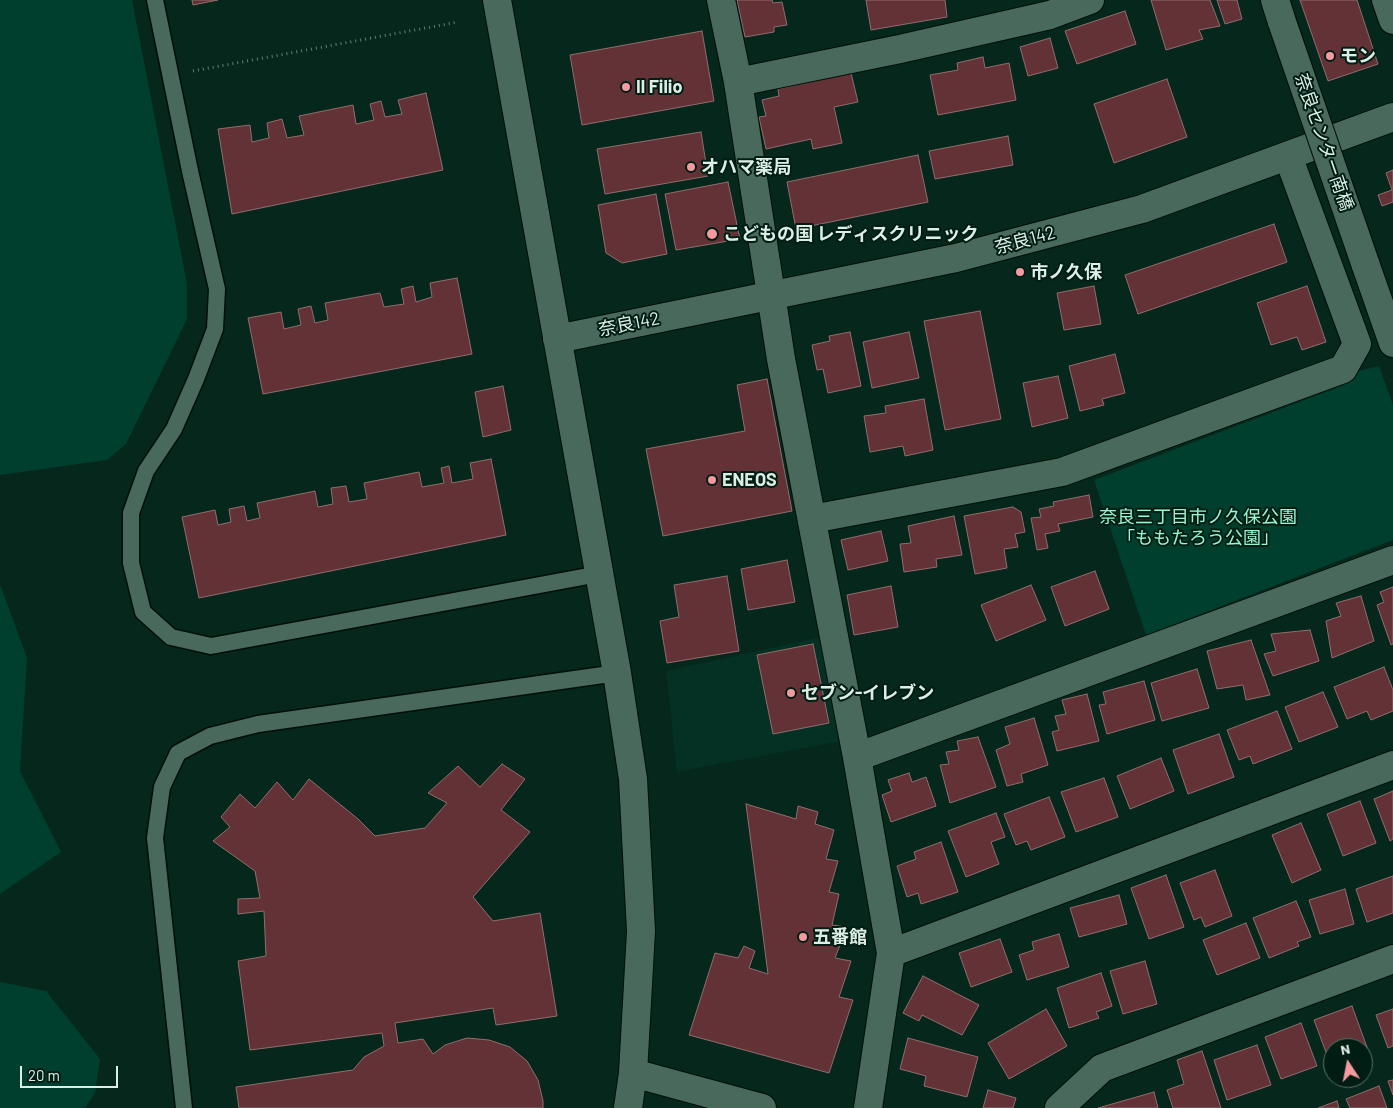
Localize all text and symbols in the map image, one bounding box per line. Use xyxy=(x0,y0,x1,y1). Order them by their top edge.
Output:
place label: モン xyxy=(1340,45,1376,67)
marker: モン xyxy=(1324,50,1336,62)
street label: 奈良センター南橋 xyxy=(1290,70,1358,214)
place label: Il Filio xyxy=(636,76,682,98)
marker: Il Filio xyxy=(620,81,632,93)
place label: オハマ薬局 xyxy=(701,156,791,178)
marker: オハマ薬局 xyxy=(685,161,697,173)
street label: 奈良142 xyxy=(992,222,1058,258)
place label: こどもの国 レディスクリニック xyxy=(723,223,979,245)
marker: こどもの国 レディスクリニック xyxy=(705,227,719,241)
place label: 市ノ久保 xyxy=(1030,261,1102,283)
marker: 市ノ久保 xyxy=(1014,266,1026,278)
street label: 奈良142 xyxy=(597,307,661,341)
place label: ENEOS xyxy=(722,469,777,491)
marker: ENEOS xyxy=(706,474,718,486)
park label: 奈良三丁目市ノ久保公園 「ももたろう公園」 xyxy=(1099,506,1297,548)
place label: セブン-イレブン xyxy=(801,682,934,704)
marker: セブン-イレブン xyxy=(785,687,797,699)
place label: 五番館 xyxy=(813,926,867,948)
marker: 五番館 xyxy=(797,931,809,943)
north arrow xyxy=(1323,1038,1373,1088)
text: N xyxy=(1339,1040,1351,1058)
scale bar xyxy=(22,1056,120,1088)
text: 20 m xyxy=(28,1066,60,1084)

